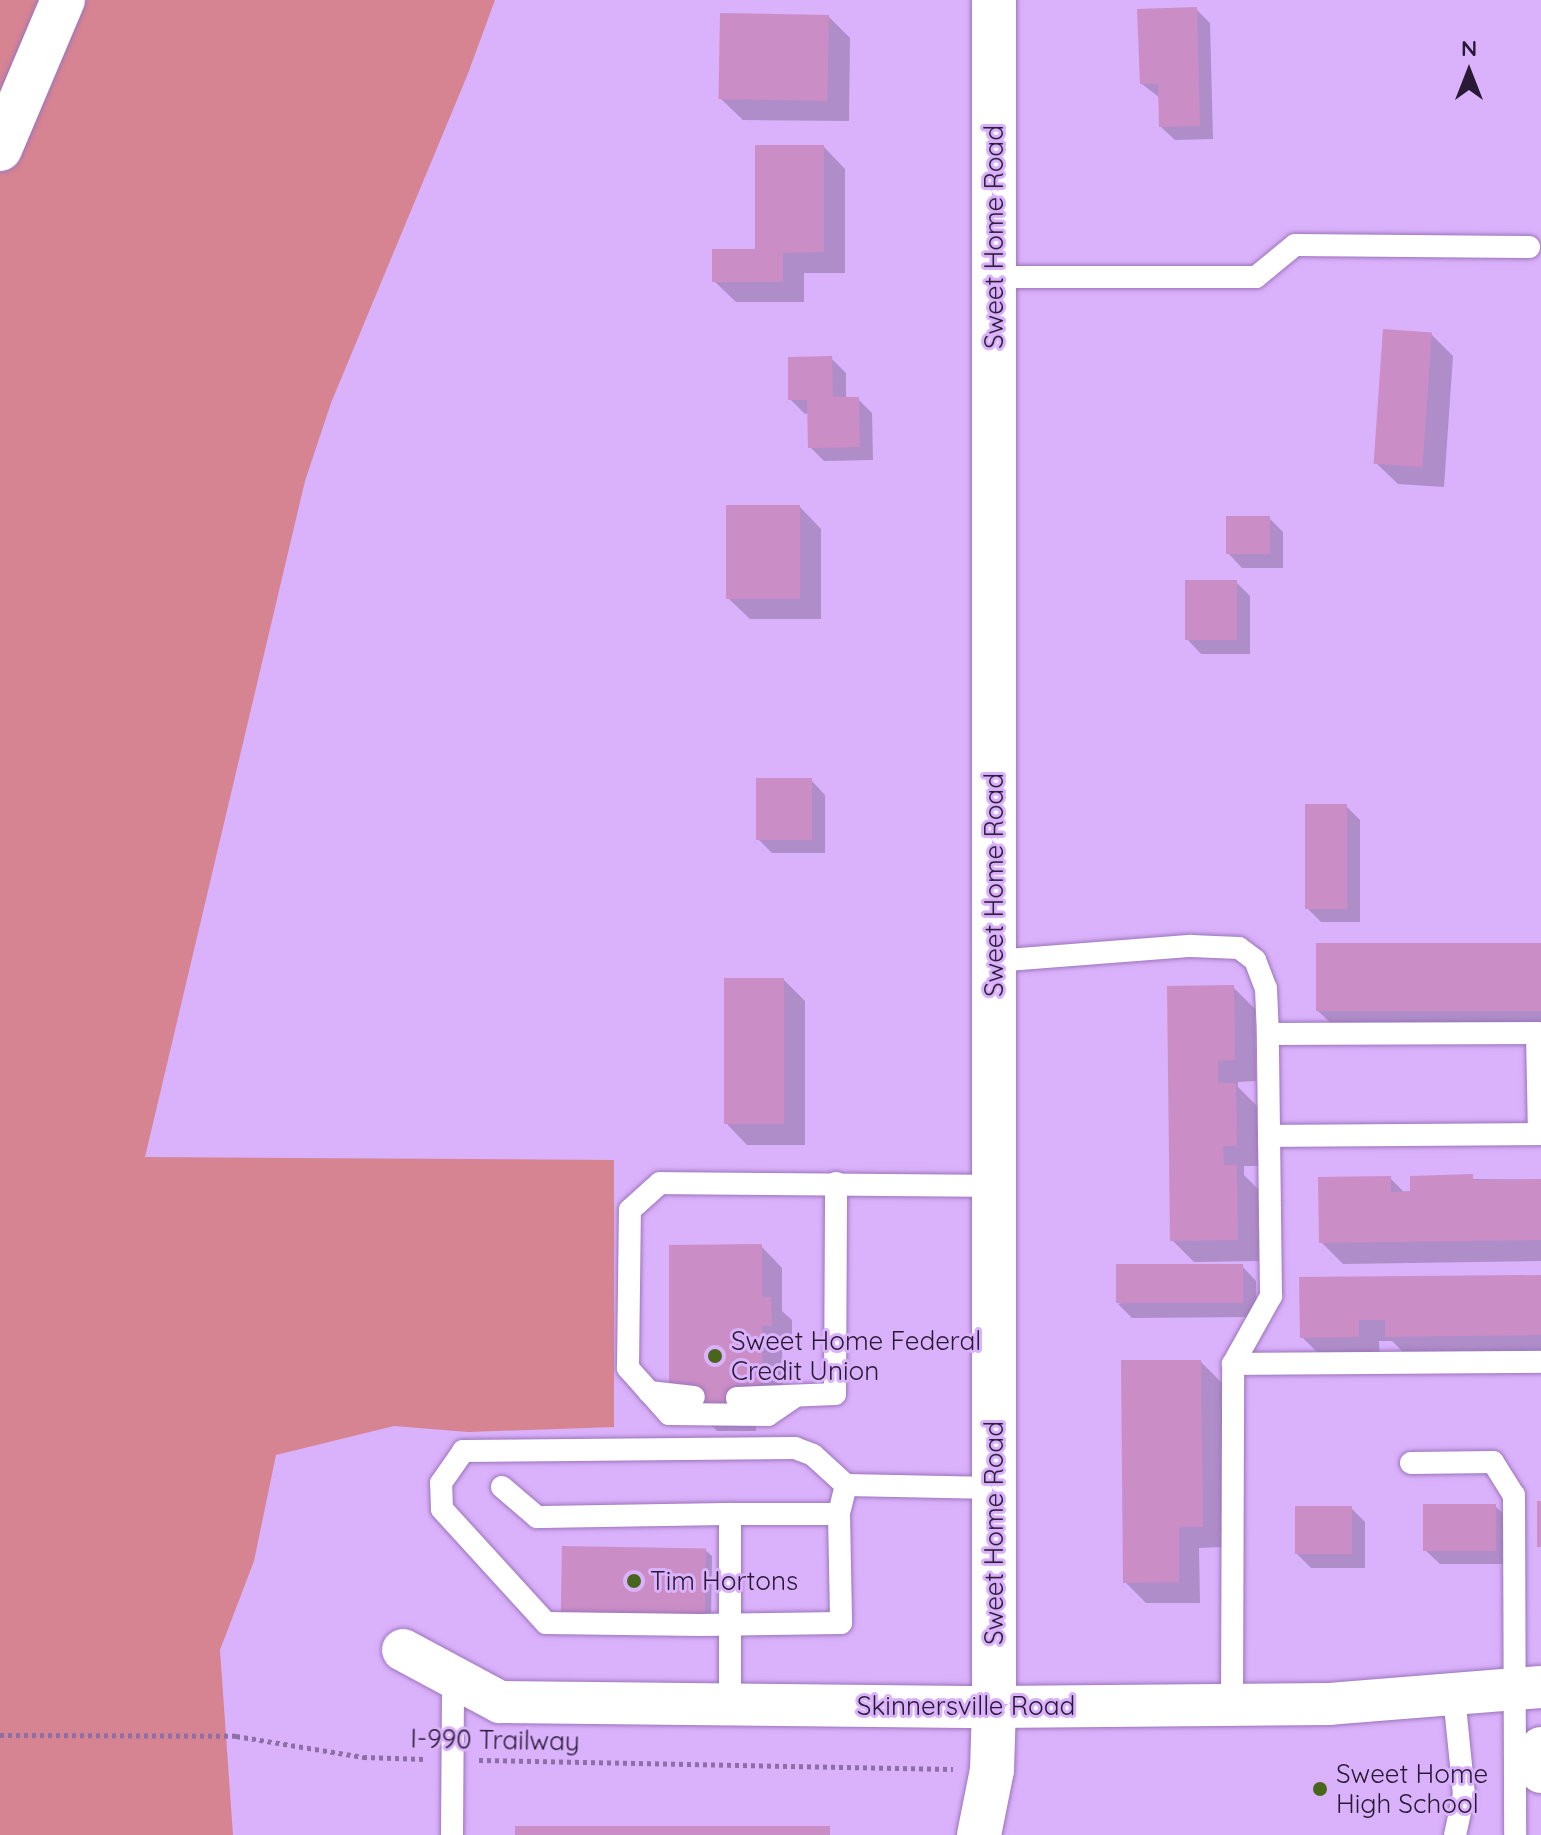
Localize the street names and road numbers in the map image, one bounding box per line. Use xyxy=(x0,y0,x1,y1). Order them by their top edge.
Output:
street label: Sweet Home Road xyxy=(978,125,1010,349)
street label: Sweet Home Road xyxy=(978,773,1010,997)
street label: Sweet Home Road xyxy=(978,1421,1010,1645)
street label: Skinnersville Road xyxy=(857,1690,1075,1722)
street label: I-990 Trailway xyxy=(410,1723,580,1757)

